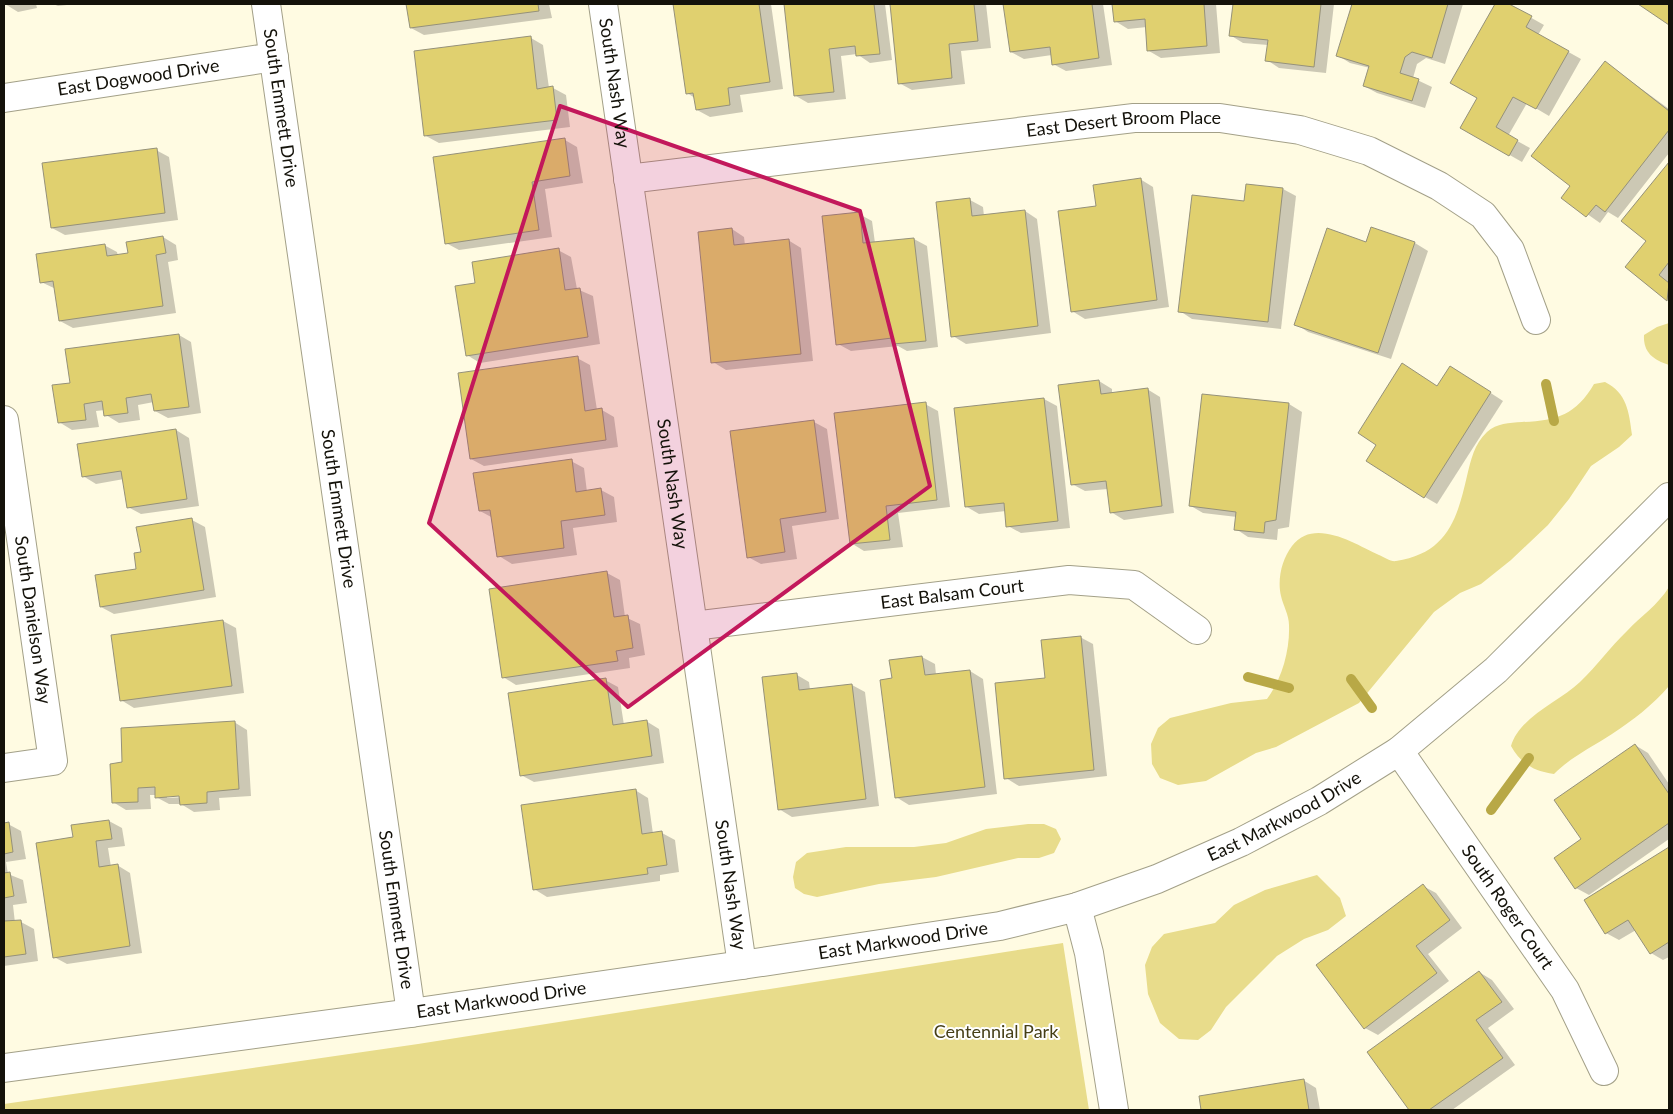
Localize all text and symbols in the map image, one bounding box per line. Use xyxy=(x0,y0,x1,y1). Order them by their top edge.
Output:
street label: South Nash Way xyxy=(595,16,636,150)
street label: South Emmett Drive xyxy=(260,27,304,189)
street label: East Dogwood Drive xyxy=(56,53,221,100)
street label: East Desert Broom Place xyxy=(1025,106,1221,141)
street label: South Nash Way xyxy=(653,417,694,551)
street label: South Emmett Drive xyxy=(317,428,362,590)
street label: South Danielson Way xyxy=(11,534,57,706)
street label: East Balsam Court xyxy=(879,574,1025,613)
street label: East Markwood Drive xyxy=(1204,766,1365,866)
street label: South Nash Way xyxy=(711,818,752,952)
street label: South Emmett Drive xyxy=(375,829,419,990)
street label: South Roger Court xyxy=(1457,840,1559,973)
street label: East Markwood Drive xyxy=(816,916,989,963)
street label: East Markwood Drive xyxy=(415,976,588,1022)
park label: Centennial Park xyxy=(934,1020,1059,1042)

